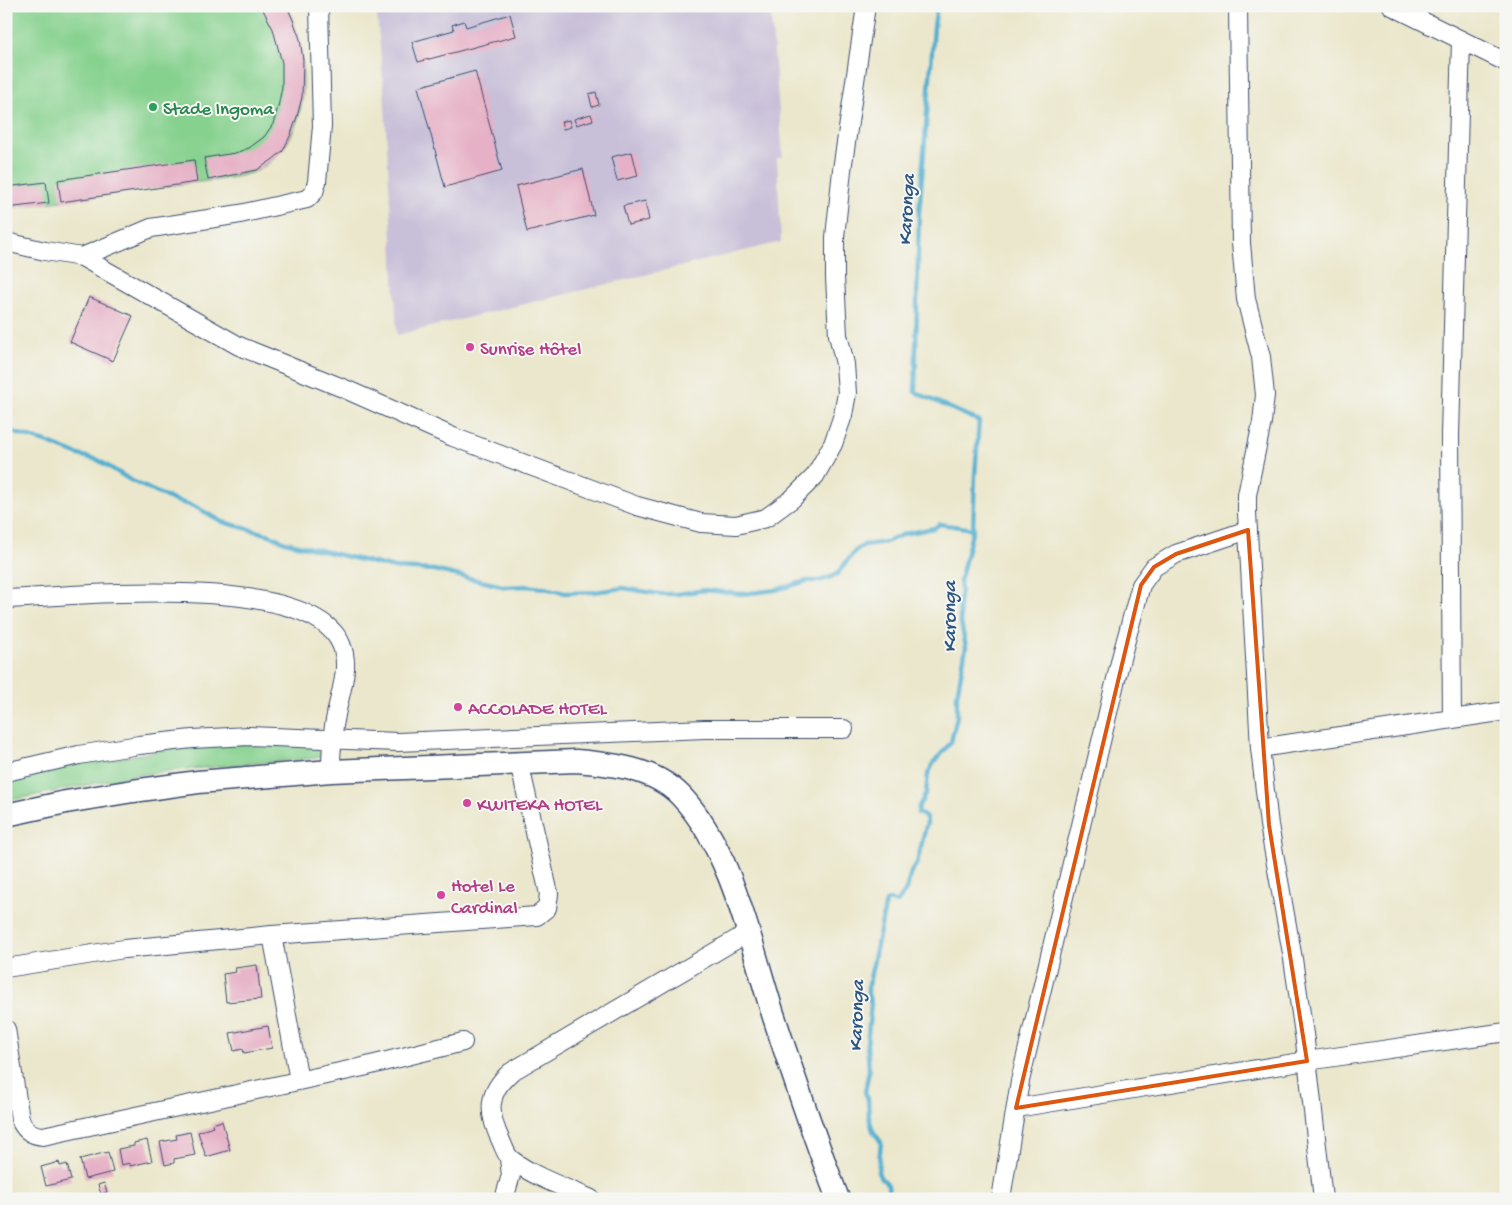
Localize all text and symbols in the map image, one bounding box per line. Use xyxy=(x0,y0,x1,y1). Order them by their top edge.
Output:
place label: Stade Ingoma xyxy=(163,99,275,122)
marker: Stade Ingoma xyxy=(147,101,159,113)
water label: Karonga xyxy=(895,172,922,247)
place label: Sunrise Hôtel xyxy=(480,339,581,362)
marker: Sunrise Hôtel xyxy=(464,341,476,353)
water label: Karonga xyxy=(940,579,963,653)
place label: ACCOLADE HOTEL xyxy=(468,699,608,722)
marker: ACCOLADE HOTEL xyxy=(452,701,464,713)
place label: KWITEKA HOTEL xyxy=(477,795,603,818)
marker: KWITEKA HOTEL xyxy=(461,797,473,809)
place label: Hotel Le Cardinal xyxy=(451,876,518,921)
marker: Hotel Le Cardinal xyxy=(435,889,447,901)
water label: Karonga xyxy=(846,978,871,1052)

